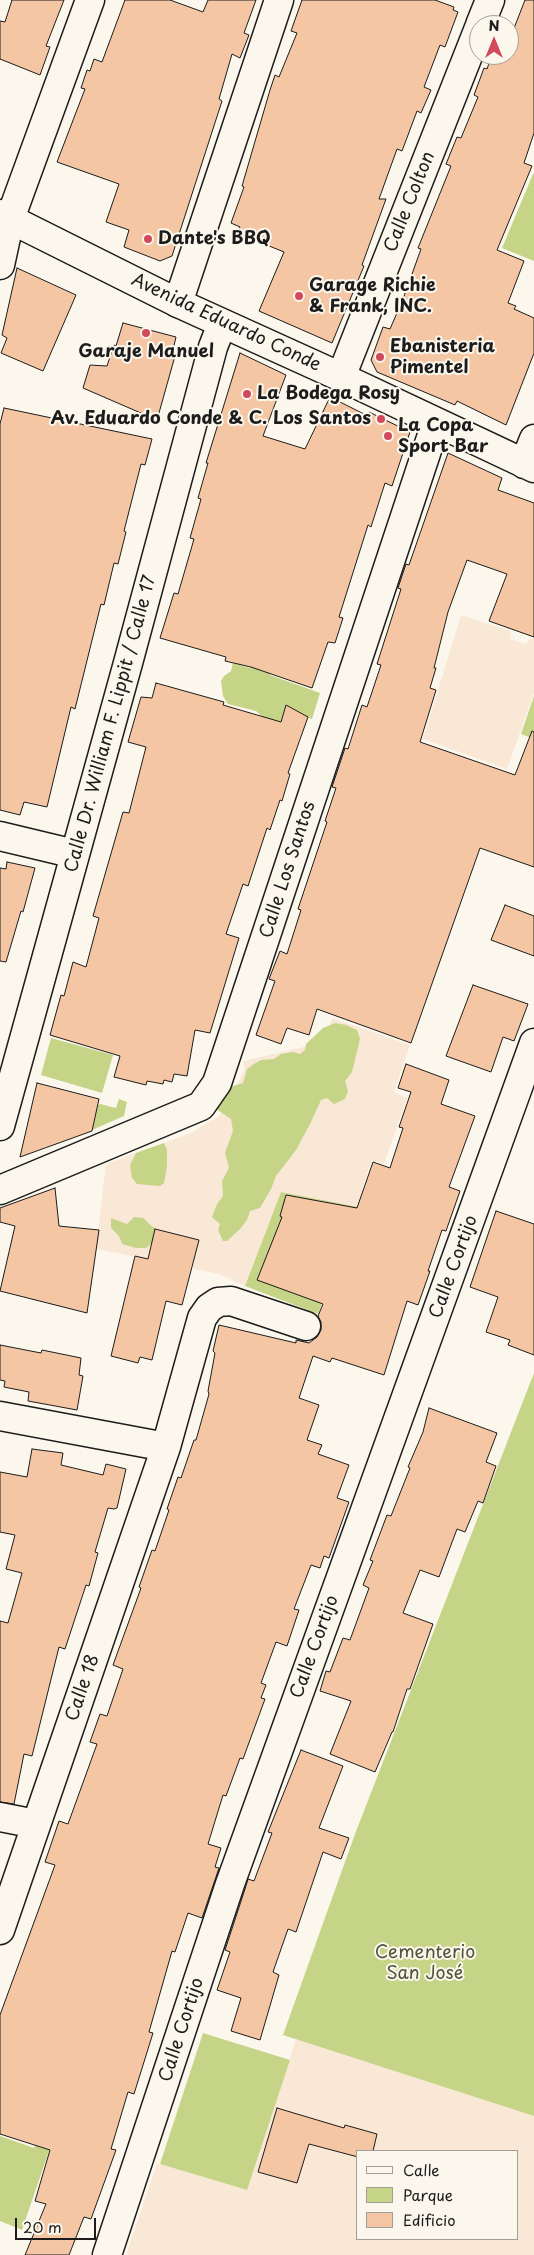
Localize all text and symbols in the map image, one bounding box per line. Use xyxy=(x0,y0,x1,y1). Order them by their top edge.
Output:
north arrow xyxy=(469,15,519,65)
text: N xyxy=(488,15,500,36)
street label: Calle Colton xyxy=(380,149,440,255)
place label: Dante's BBQ xyxy=(158,228,270,250)
marker: Dante's BBQ xyxy=(142,233,154,245)
street label: Avenida Eduardo Conde xyxy=(128,270,324,376)
place label: Garage Richie & Frank, INC. xyxy=(309,275,436,318)
marker: Garage Richie & Frank, INC. xyxy=(293,290,305,302)
marker: Garaje Manuel xyxy=(140,327,152,339)
place label: Ebanisteria Pimentel xyxy=(390,336,495,378)
place label: Garaje Manuel xyxy=(78,341,214,363)
marker: Ebanisteria Pimentel xyxy=(374,351,386,363)
place label: La Bodega Rosy xyxy=(257,383,400,405)
marker: La Bodega Rosy xyxy=(241,388,253,400)
place label: Av. Eduardo Conde & C. Los Santos xyxy=(51,408,371,430)
marker: Av. Eduardo Conde & C. Los Santos xyxy=(375,413,387,425)
place label: La Copa Sport Bar xyxy=(398,415,488,458)
marker: La Copa Sport Bar xyxy=(382,430,394,442)
street label: Calle Dr. William F. Lippit / Calle 17 xyxy=(61,573,161,875)
street label: Calle Los Santos xyxy=(256,799,320,941)
street label: Calle Cortijo xyxy=(425,1212,483,1322)
street label: Calle Cortijo xyxy=(286,1592,344,1702)
street label: Calle 18 xyxy=(62,1652,104,1724)
park label: Cementerio San José xyxy=(375,1942,475,1985)
street label: Calle Cortijo xyxy=(155,1975,209,2085)
legend xyxy=(356,2150,519,2240)
text: Calle xyxy=(403,2158,440,2181)
text: Parque xyxy=(403,2183,453,2206)
scale bar xyxy=(18,2208,99,2240)
text: Edificio xyxy=(403,2208,456,2231)
text: 20 m xyxy=(23,2215,62,2238)

